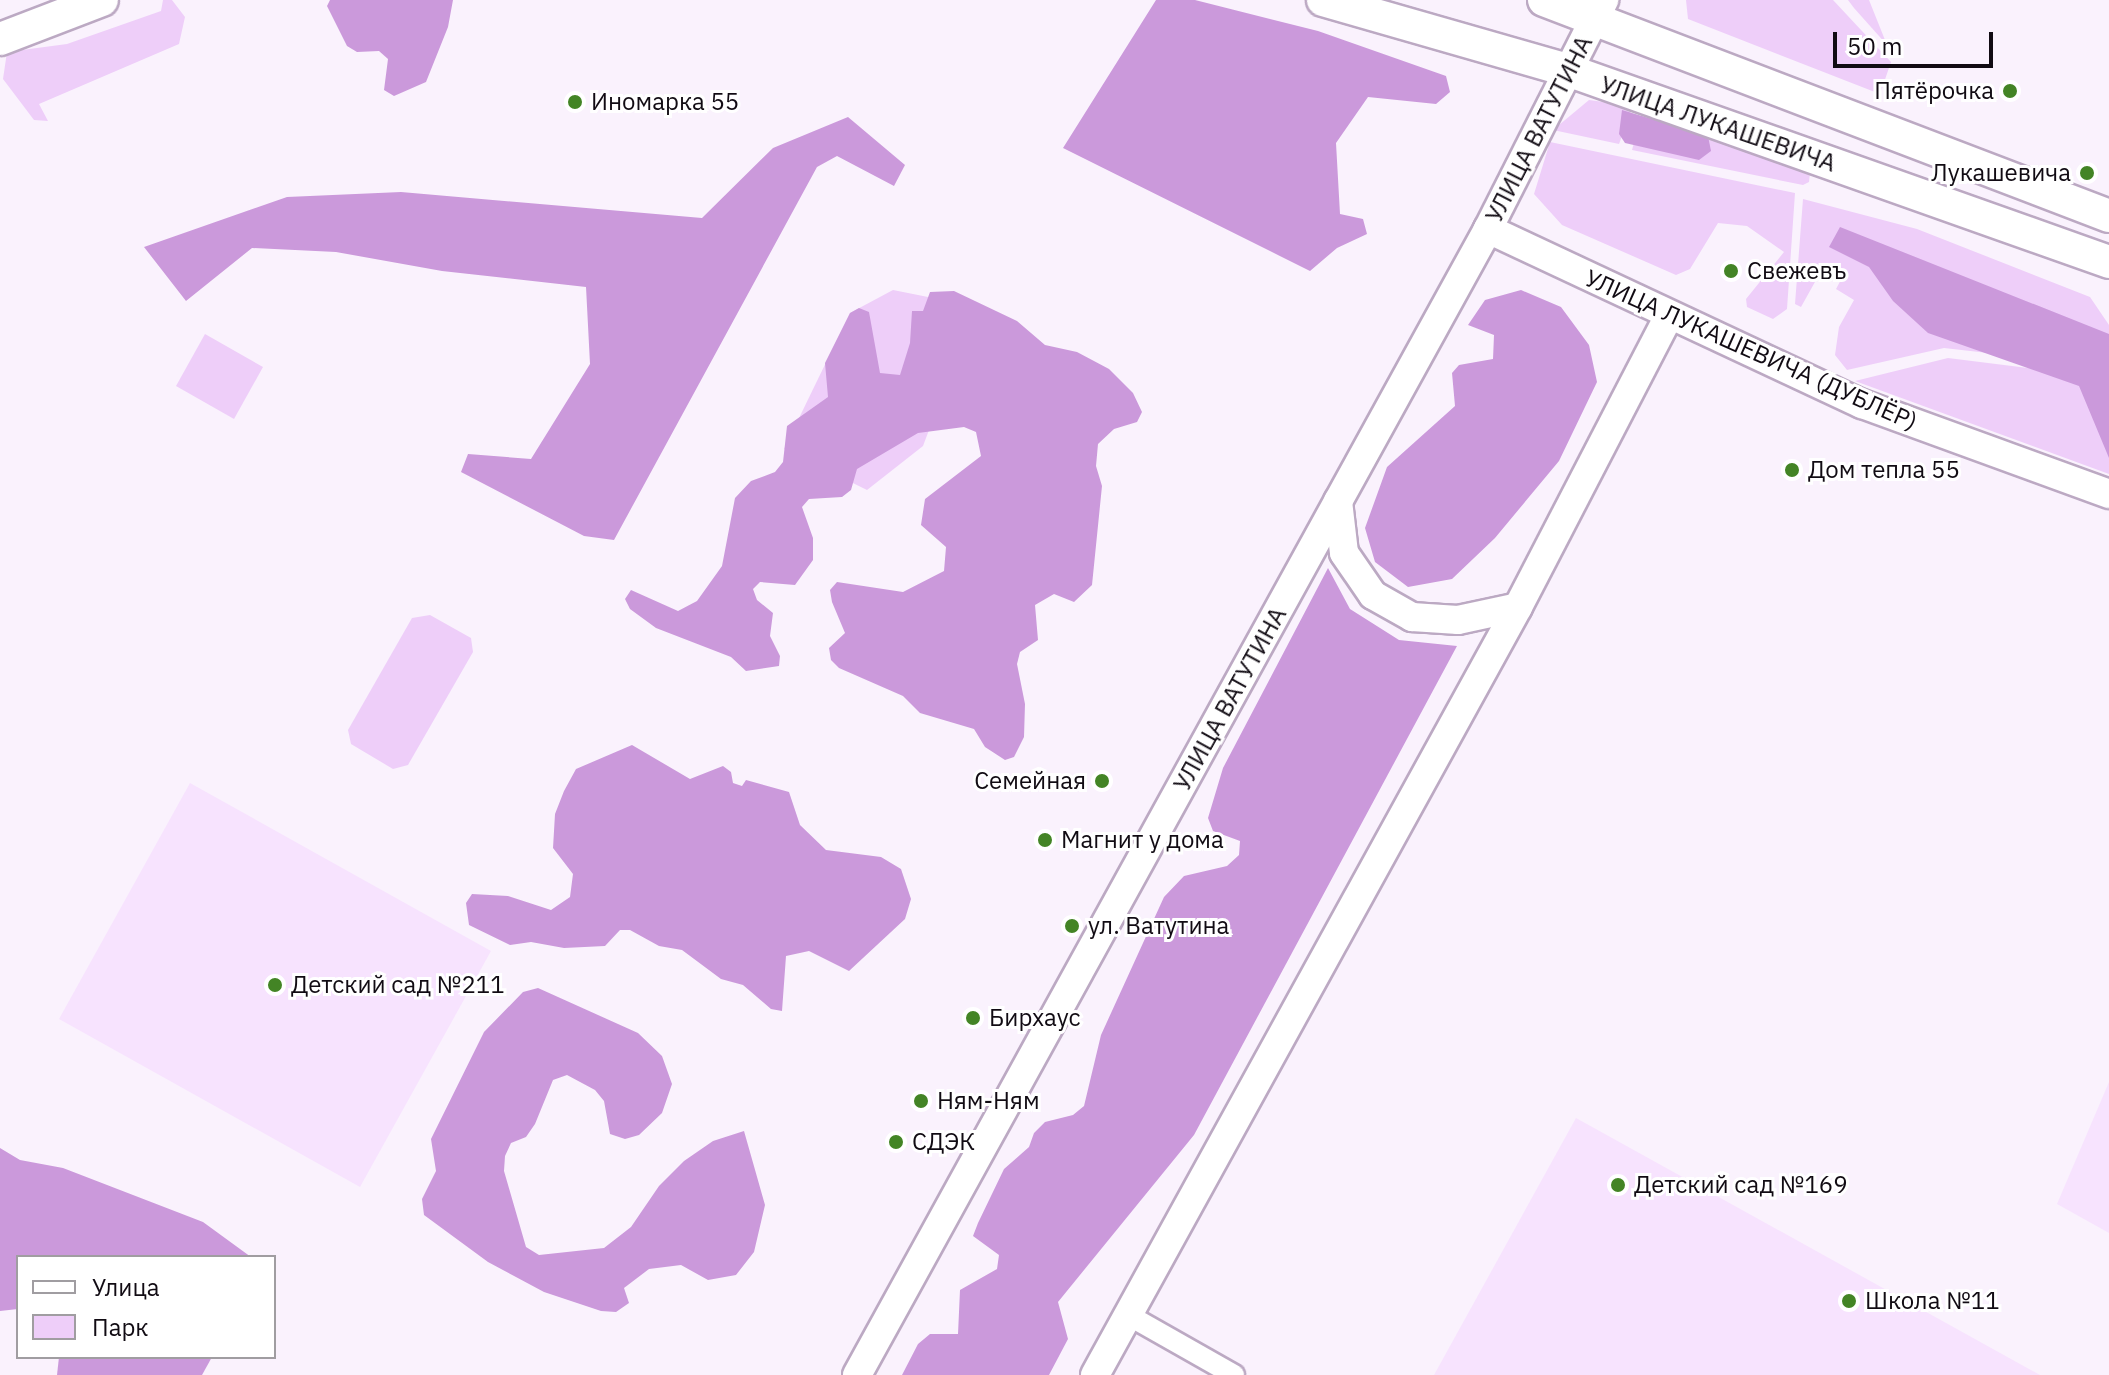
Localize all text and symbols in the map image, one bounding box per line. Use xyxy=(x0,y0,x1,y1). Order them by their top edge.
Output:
scale bar xyxy=(1837,16,1997,66)
text: 50 m xyxy=(1847,30,1902,62)
street label: УЛИЦА ВАТУТИНА xyxy=(1479,31,1599,227)
street label: УЛИЦА ЛУКАШЕВИЧА xyxy=(1596,70,1840,178)
place label: Пятёрочка xyxy=(1874,77,1994,105)
marker: Пятёрочка xyxy=(2001,82,2019,100)
place label: Иномарка 55 xyxy=(591,88,739,116)
marker: Иномарка 55 xyxy=(566,93,584,111)
place label: Лукашевича xyxy=(1931,159,2071,187)
marker: Лукашевича xyxy=(2078,164,2096,182)
place label: Свежевъ xyxy=(1747,257,1847,285)
marker: Свежевъ xyxy=(1722,262,1740,280)
street label: УЛИЦА ЛУКАШЕВИЧА (ДУБЛЁР) xyxy=(1580,264,1922,436)
place label: Дом тепла 55 xyxy=(1808,456,1960,484)
marker: Дом тепла 55 xyxy=(1783,461,1801,479)
street label: УЛИЦА ВАТУТИНА xyxy=(1168,602,1292,796)
place label: Семейная xyxy=(974,767,1086,795)
marker: Семейная xyxy=(1093,772,1111,790)
place label: Магнит у дома xyxy=(1061,826,1224,854)
marker: Магнит у дома xyxy=(1036,831,1054,849)
place label: ул. Ватутина xyxy=(1088,912,1229,940)
marker: ул. Ватутина xyxy=(1063,917,1081,935)
place label: Детский сад №211 xyxy=(291,971,505,999)
marker: Детский сад №211 xyxy=(266,976,284,994)
place label: Бирхаус xyxy=(989,1004,1080,1032)
marker: Бирхаус xyxy=(964,1009,982,1027)
place label: Ням-Ням xyxy=(937,1087,1040,1115)
marker: Ням-Ням xyxy=(912,1092,930,1110)
place label: СДЭК xyxy=(912,1128,975,1156)
marker: СДЭК xyxy=(887,1133,905,1151)
place label: Детский сад №169 xyxy=(1634,1171,1848,1199)
marker: Детский сад №169 xyxy=(1609,1176,1627,1194)
legend xyxy=(16,1255,276,1359)
text: Улица xyxy=(92,1271,160,1303)
place label: Школа №11 xyxy=(1865,1287,2000,1315)
marker: Школа №11 xyxy=(1840,1292,1858,1310)
text: Парк xyxy=(92,1311,149,1343)

